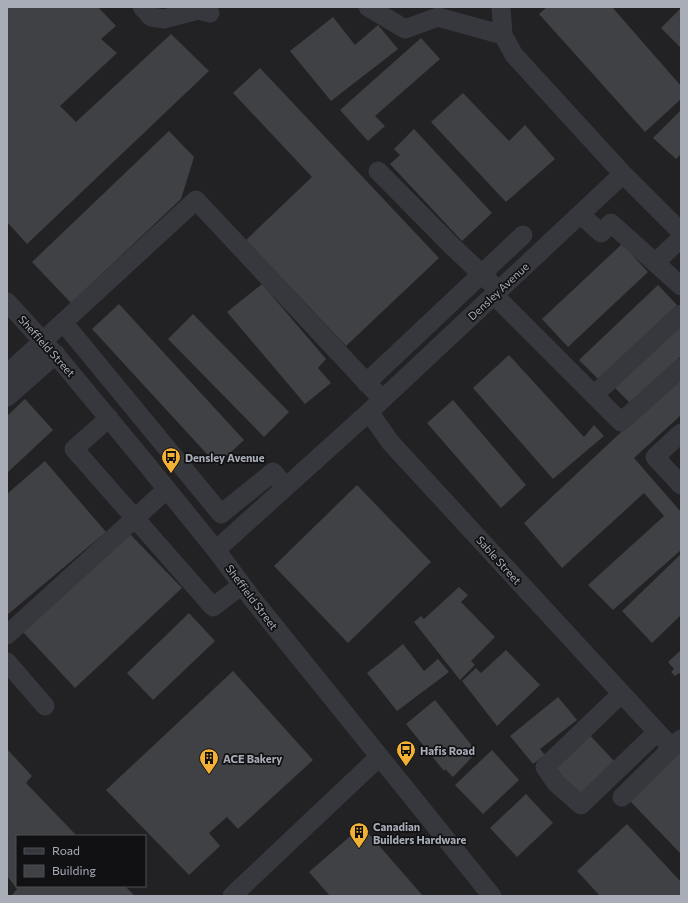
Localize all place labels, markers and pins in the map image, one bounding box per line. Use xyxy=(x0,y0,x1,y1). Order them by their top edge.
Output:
bus stop icon: Densley Avenue xyxy=(160,446,182,474)
place label: Densley Avenue xyxy=(185,451,265,464)
bus stop icon: Hafis Road xyxy=(395,739,417,767)
place label: Hafis Road xyxy=(420,744,475,757)
building icon: ACE Bakery xyxy=(198,747,220,775)
place label: ACE Bakery xyxy=(223,752,282,765)
place label: Canadian Builders Hardware xyxy=(373,820,467,846)
building icon: Canadian Builders Hardware xyxy=(348,821,370,849)

